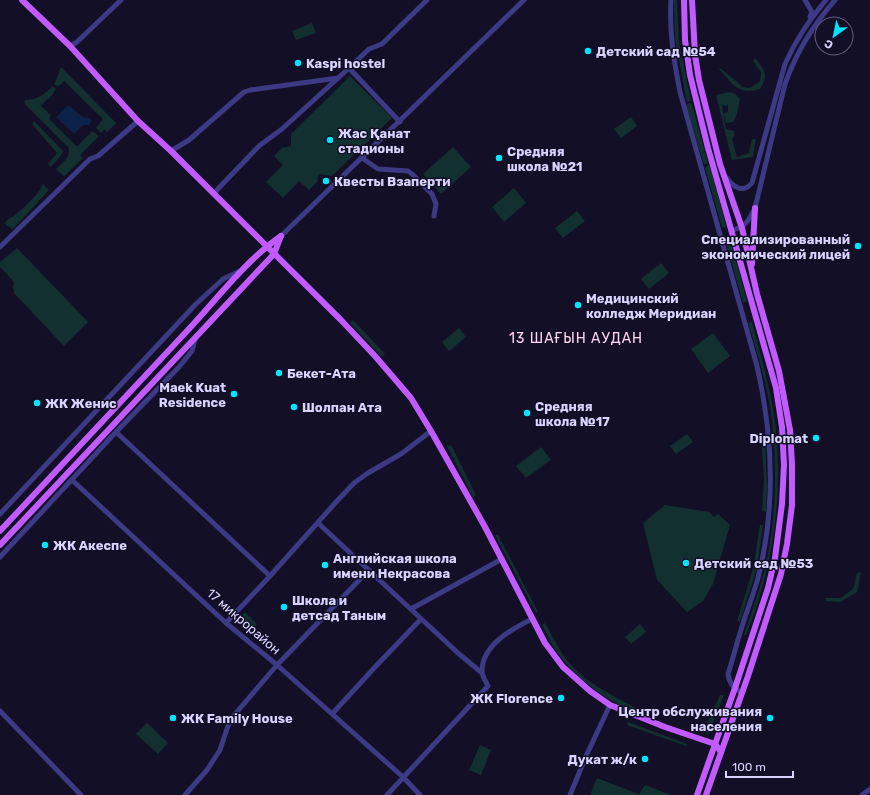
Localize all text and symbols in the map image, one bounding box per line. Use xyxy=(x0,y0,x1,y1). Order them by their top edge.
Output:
north arrow xyxy=(814,16,854,56)
text: С xyxy=(822,36,836,52)
place label: Детский сад №54 xyxy=(596,44,716,59)
marker: Детский сад №54 xyxy=(583,46,593,56)
place label: Kaspi hostel xyxy=(306,56,385,71)
marker: Kaspi hostel xyxy=(293,58,303,68)
place label: Жас Қанат стадионы xyxy=(338,126,410,156)
marker: Жас Қанат стадионы xyxy=(325,135,335,145)
place label: Средняя школа №21 xyxy=(507,144,583,174)
marker: Средняя школа №21 xyxy=(494,153,504,163)
place label: Квесты Взаперти xyxy=(334,174,451,189)
marker: Квесты Взаперти xyxy=(321,176,331,186)
place label: Специализированный экономический лицей xyxy=(701,232,850,262)
marker: Специализированный экономический лицей xyxy=(853,241,863,251)
place label: Медицинский колледж Меридиан xyxy=(586,291,716,321)
marker: Медицинский колледж Меридиан xyxy=(573,300,583,310)
district label: 13 ШАҒЫН АУДАН xyxy=(509,330,643,347)
place label: Бекет-Ата xyxy=(287,366,356,381)
marker: Бекет-Ата xyxy=(274,368,284,378)
place label: Maek Kuat Residence xyxy=(159,380,226,410)
marker: Maek Kuat Residence xyxy=(229,389,239,399)
place label: ЖК Женис xyxy=(45,396,117,411)
marker: ЖК Женис xyxy=(32,398,42,408)
place label: Средняя школа №17 xyxy=(535,399,610,429)
place label: Шолпан Ата xyxy=(302,400,382,415)
marker: Шолпан Ата xyxy=(289,402,299,412)
marker: Средняя школа №17 xyxy=(522,408,532,418)
place label: Diplomat xyxy=(750,431,808,446)
marker: Diplomat xyxy=(811,433,821,443)
place label: ЖК Акеспе xyxy=(53,538,127,553)
marker: ЖК Акеспе xyxy=(40,540,50,550)
place label: Английская школа имени Некрасова xyxy=(333,551,457,581)
place label: Детский сад №53 xyxy=(694,556,814,571)
marker: Детский сад №53 xyxy=(681,558,691,568)
marker: Английская школа имени Некрасова xyxy=(320,560,330,570)
street label: 17 микрорайон xyxy=(204,585,284,657)
place label: Школа и детсад Таным xyxy=(292,593,386,623)
marker: Школа и детсад Таным xyxy=(279,602,289,612)
place label: ЖК Florence xyxy=(470,691,553,706)
marker: ЖК Florence xyxy=(556,693,566,703)
place label: Центр обслуживания населения xyxy=(618,704,762,734)
place label: ЖК Family House xyxy=(181,711,293,726)
marker: ЖК Family House xyxy=(168,713,178,723)
marker: Центр обслуживания населения xyxy=(765,713,775,723)
place label: Дукат ж/к xyxy=(568,752,637,767)
scale bar xyxy=(726,753,793,779)
marker: Дукат ж/к xyxy=(640,754,650,764)
text: 100 m xyxy=(732,760,766,774)

